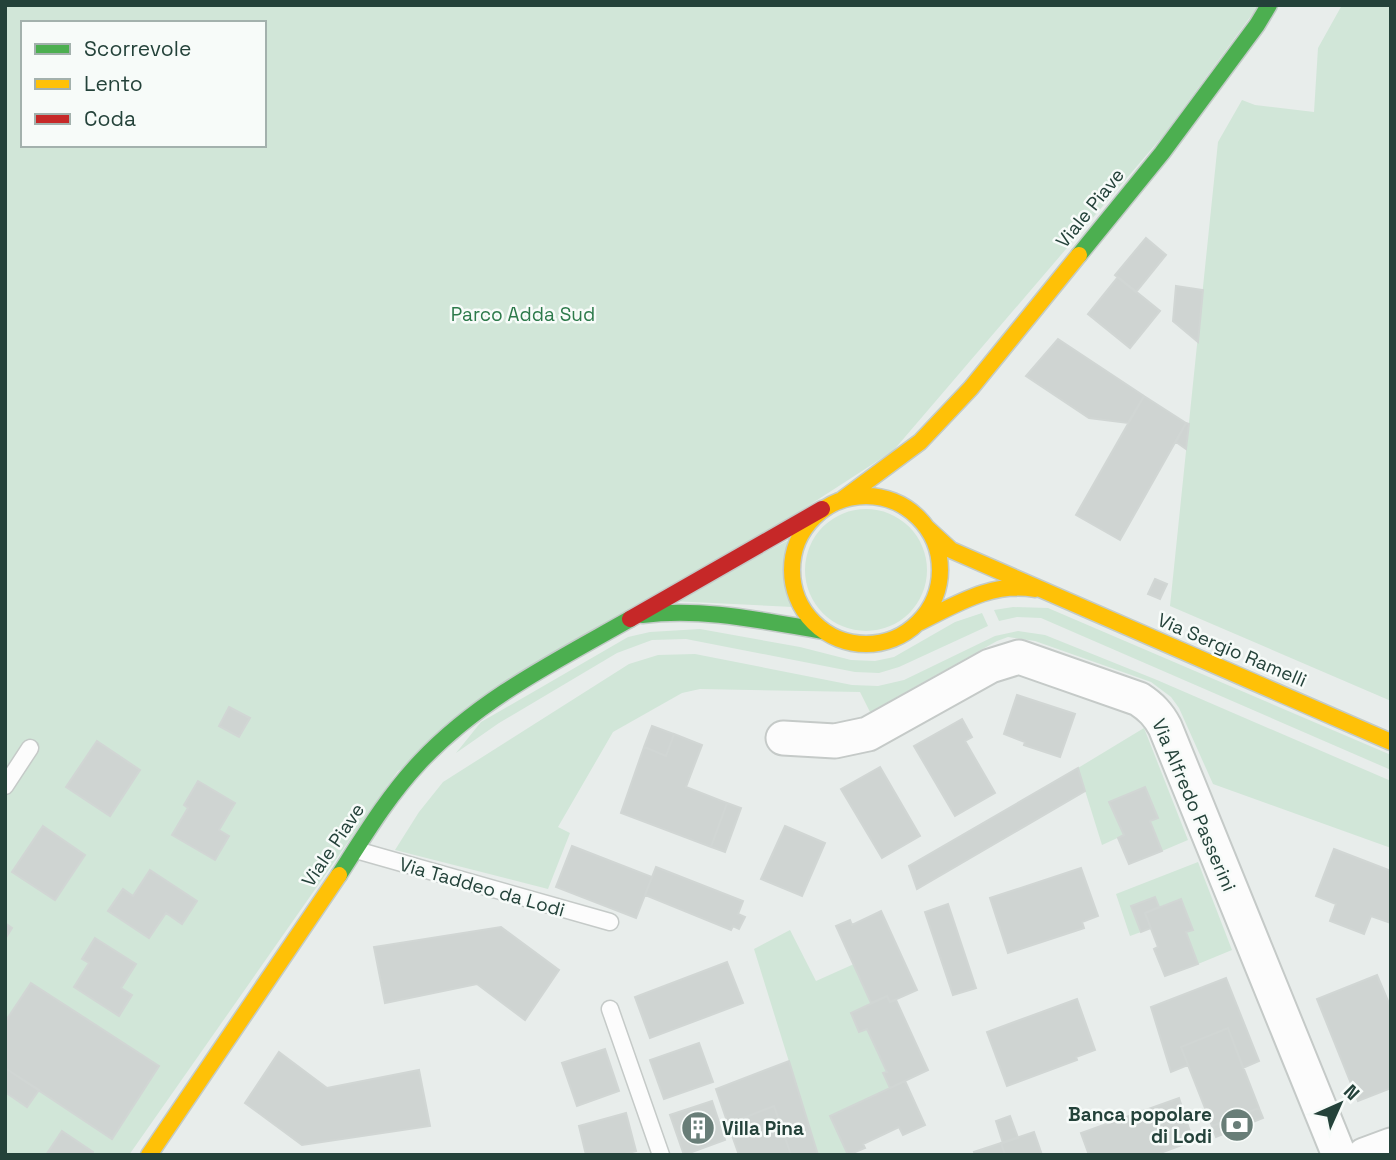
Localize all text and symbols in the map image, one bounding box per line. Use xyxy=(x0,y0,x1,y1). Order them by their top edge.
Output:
legend xyxy=(21,21,266,147)
text: Scorrevole xyxy=(84,35,191,62)
text: Lento xyxy=(84,70,143,97)
text: Coda xyxy=(84,105,136,132)
street label: Viale Piave xyxy=(1050,163,1130,253)
park label: Parco Adda Sud xyxy=(451,302,595,327)
street label: Via Sergio Ramelli xyxy=(1154,607,1310,693)
street label: Via Alfredo Passerini xyxy=(1146,715,1242,895)
street label: Viale Piave xyxy=(296,798,370,892)
street label: Via Taddeo da Lodi xyxy=(396,851,568,923)
north arrow xyxy=(1305,1069,1375,1139)
text: N xyxy=(1338,1079,1365,1106)
place label: Banca popolare di Lodi xyxy=(1068,1102,1212,1149)
bank icon: Banca popolare di Lodi xyxy=(1218,1106,1256,1144)
building icon: Villa Pina xyxy=(679,1109,717,1147)
place label: Villa Pina xyxy=(722,1116,804,1141)

